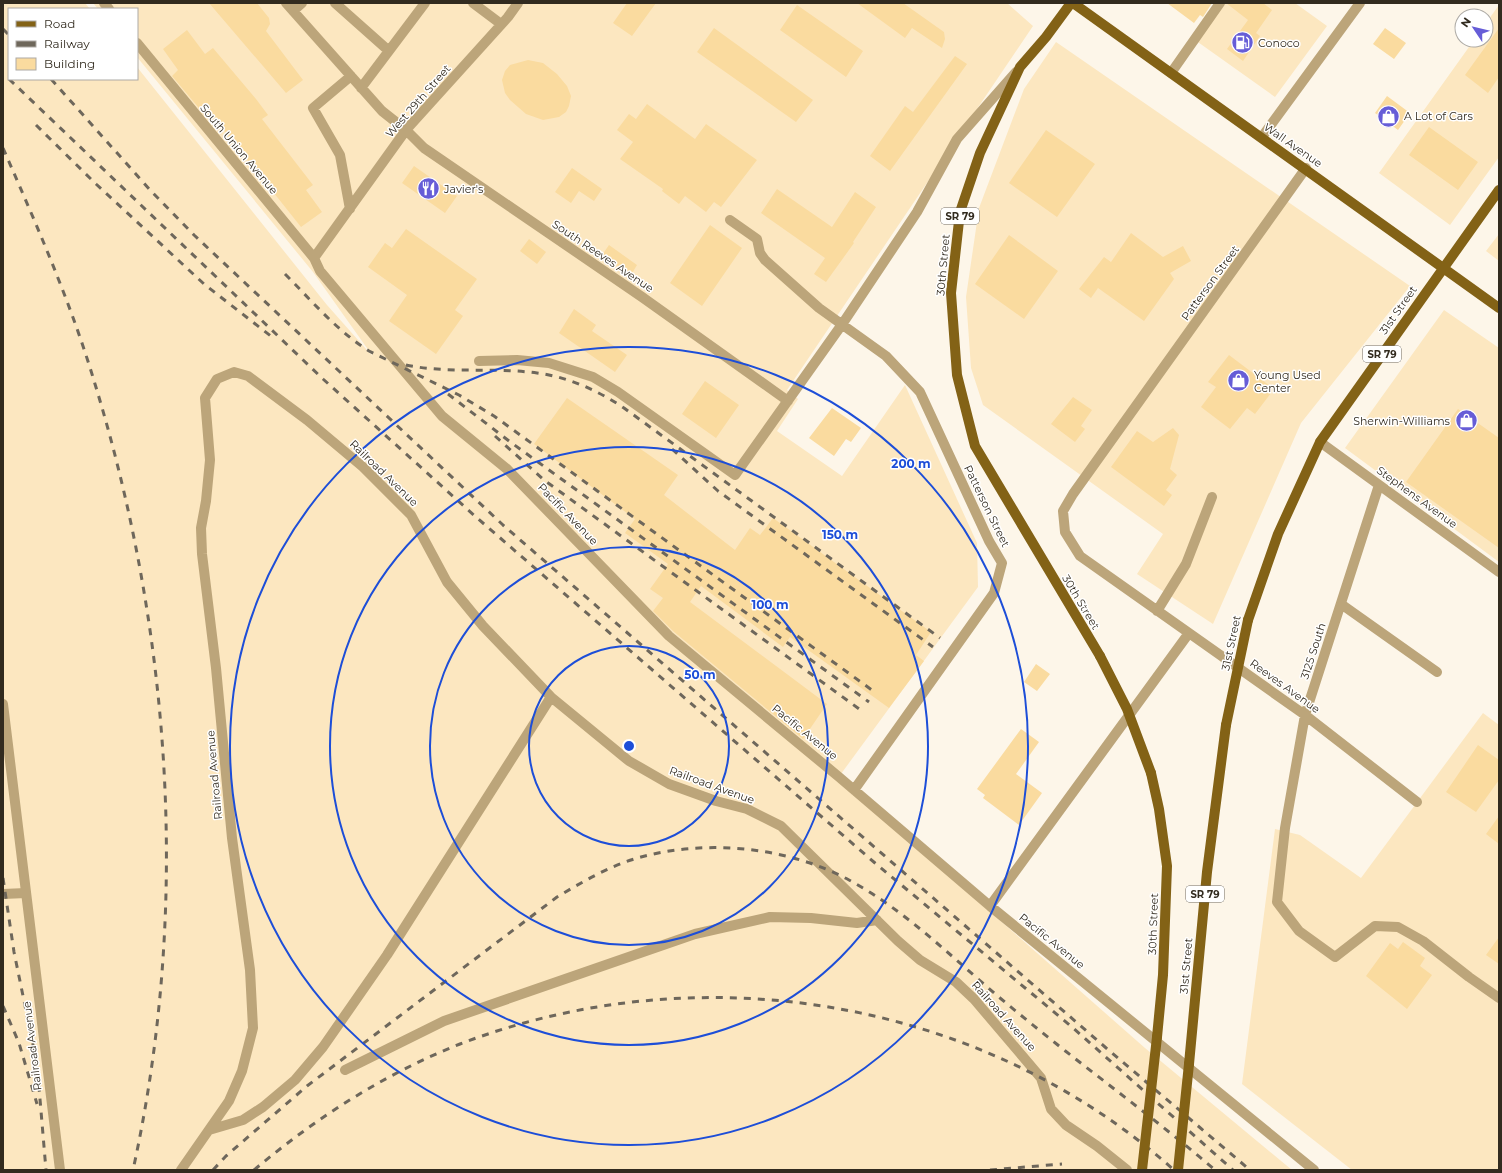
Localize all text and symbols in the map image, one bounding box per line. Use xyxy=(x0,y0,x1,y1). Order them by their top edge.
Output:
legend xyxy=(8,8,138,80)
north arrow xyxy=(1454,8,1494,48)
text: N xyxy=(1458,15,1474,30)
text: Road xyxy=(44,16,75,31)
fuel station icon: Conoco xyxy=(1230,30,1256,56)
text: Railway xyxy=(44,36,90,51)
place label: Conoco xyxy=(1258,36,1300,50)
text: Building xyxy=(44,56,95,71)
street label: West 29th Street xyxy=(383,61,454,140)
street label: South Union Avenue xyxy=(197,101,281,197)
shop icon: A Lot of Cars xyxy=(1376,103,1402,129)
place label: A Lot of Cars xyxy=(1404,109,1474,123)
street label: Wall Avenue xyxy=(1261,120,1325,171)
restaurant icon: Javier's xyxy=(416,176,442,202)
place label: Javier's xyxy=(443,182,484,196)
road number: SR 79 xyxy=(941,208,979,224)
street label: South Reeves Avenue xyxy=(550,217,657,295)
street label: 30th Street xyxy=(933,233,953,296)
street label: Patterson Street xyxy=(1178,242,1242,323)
street label: 31st Street xyxy=(1376,283,1420,337)
road number: SR 79 xyxy=(1363,346,1401,362)
shop icon: Young Used Center xyxy=(1226,368,1252,394)
place label: Young Used Center xyxy=(1254,368,1321,395)
shop icon: Sherwin-Williams xyxy=(1453,408,1479,434)
place label: Sherwin-Williams xyxy=(1353,414,1451,428)
street label: Railroad Avenue xyxy=(347,437,421,509)
text: 200 m xyxy=(891,456,931,471)
street label: Patterson Street xyxy=(961,463,1013,550)
street label: Stephens Avenue xyxy=(1374,463,1460,531)
street label: Pacific Avenue xyxy=(535,480,601,548)
text: 150 m xyxy=(822,527,858,542)
street label: 30th Street xyxy=(1059,572,1103,632)
text: 100 m xyxy=(752,597,788,612)
street label: 31st Street xyxy=(1218,614,1244,672)
street label: 3125 South xyxy=(1297,621,1329,681)
street label: Reeves Avenue xyxy=(1247,656,1323,716)
text: 50 m xyxy=(684,667,716,682)
street label: Pacific Avenue xyxy=(769,701,841,763)
street label: Railroad Avenue xyxy=(203,729,225,820)
centre of rings xyxy=(622,739,636,753)
street label: Railroad Avenue xyxy=(667,763,757,807)
road number: SR 79 xyxy=(1186,886,1224,902)
street label: 30th Street xyxy=(1145,892,1161,955)
street label: Pacific Avenue xyxy=(1016,910,1088,972)
street label: 31st Street xyxy=(1177,937,1195,995)
street label: Railroad Avenue xyxy=(969,978,1039,1054)
street label: Railroad Avenue xyxy=(20,1000,44,1091)

